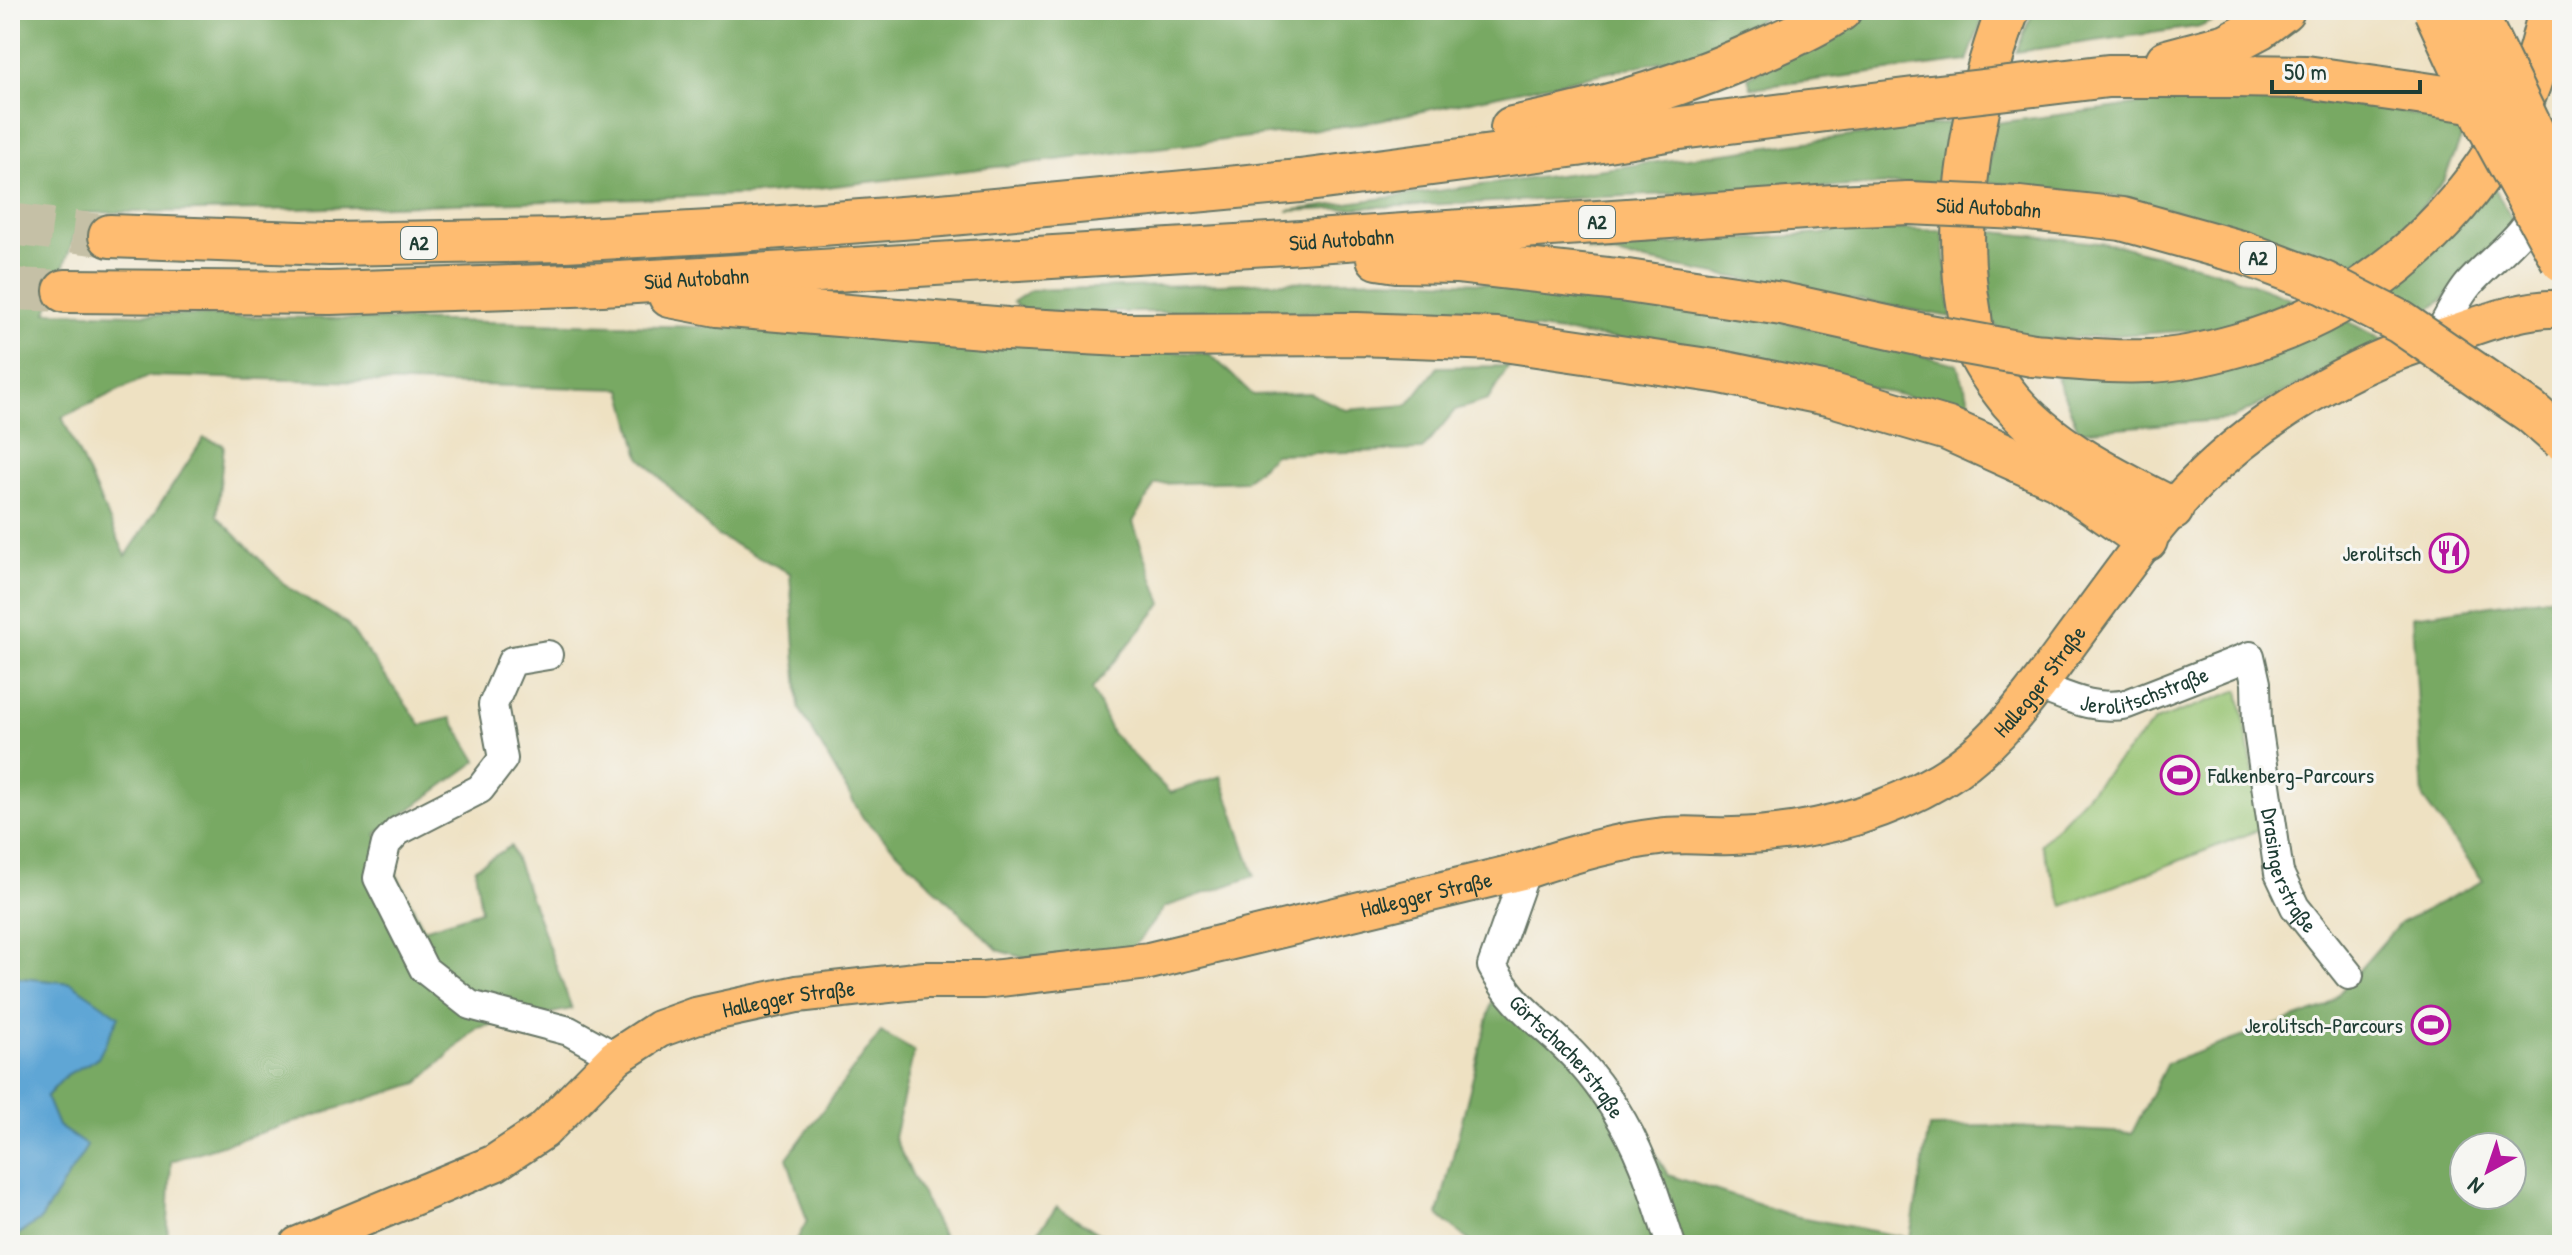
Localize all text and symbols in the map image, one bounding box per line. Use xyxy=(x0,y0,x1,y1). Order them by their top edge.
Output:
scale bar xyxy=(2272,44,2420,94)
text: 50 m xyxy=(2284,55,2327,87)
street label: Süd Autobahn xyxy=(1936,189,2043,225)
road number: A2 xyxy=(1579,206,1615,238)
street label: Süd Autobahn xyxy=(1288,221,1395,258)
road number: A2 xyxy=(401,227,437,259)
road number: A2 xyxy=(2240,242,2276,274)
street label: Süd Autobahn xyxy=(643,260,750,296)
restaurant icon: Jerolitsch xyxy=(2428,532,2470,574)
place label: Jerolitsch xyxy=(2342,538,2421,568)
street label: Hallegger Straße xyxy=(1987,619,2093,744)
street label: Jerolitschstraße xyxy=(2077,659,2213,721)
sports icon: Falkenberg-Parcours xyxy=(2159,754,2201,796)
place label: Falkenberg-Parcours xyxy=(2207,760,2374,790)
street label: Drasingerstraße xyxy=(2255,806,2325,939)
street label: Hallegger Straße xyxy=(1357,864,1495,924)
street label: Hallegger Straße xyxy=(719,973,857,1025)
street label: Görtschacherstraße xyxy=(1502,988,1632,1124)
sports icon: Jerolitsch-Parcours xyxy=(2410,1004,2452,1046)
place label: Jerolitsch-Parcours xyxy=(2244,1010,2403,1040)
north arrow xyxy=(2448,1131,2528,1211)
text: N xyxy=(2461,1171,2489,1202)

